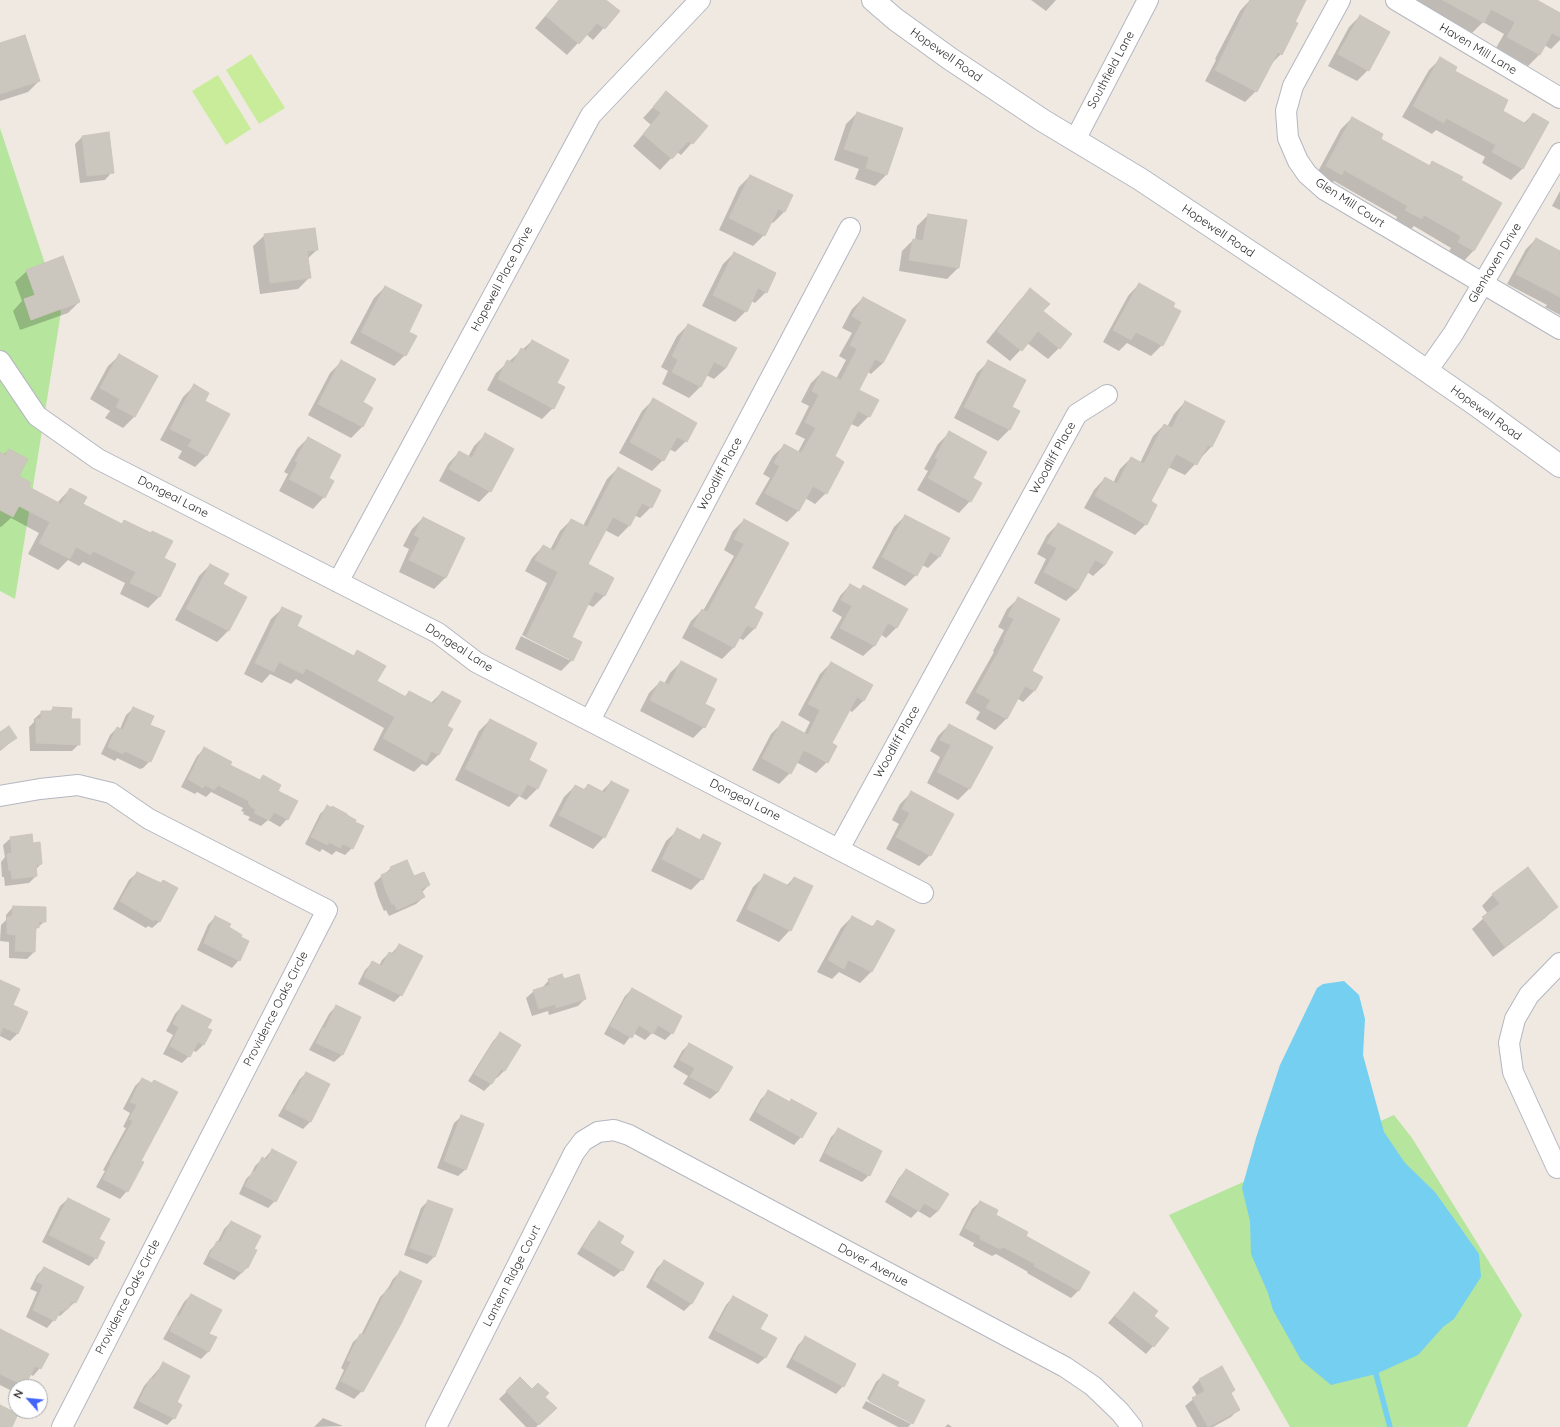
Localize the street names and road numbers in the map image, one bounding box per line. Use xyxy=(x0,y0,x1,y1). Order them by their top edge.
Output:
street label: Haven Mill Lane xyxy=(1437,20,1519,78)
street label: Hopewell Road xyxy=(907,25,985,85)
street label: Southfield Lane xyxy=(1084,29,1138,111)
street label: Glen Mill Court xyxy=(1313,175,1387,231)
street label: Hopewell Road xyxy=(1179,201,1257,261)
street label: Glenhaven Drive xyxy=(1465,220,1525,306)
street label: Hopewell Place Drive xyxy=(468,224,536,334)
street label: Hopewell Road xyxy=(1448,382,1524,444)
street label: Woodliff Place xyxy=(1027,419,1079,497)
street label: Woodliff Place xyxy=(695,435,745,513)
street label: Dongeal Lane xyxy=(135,473,211,521)
street label: Dongeal Lane xyxy=(423,621,495,675)
street label: Woodliff Place xyxy=(871,703,923,781)
street label: Dongeal Lane xyxy=(707,776,783,824)
street label: Providence Oaks Circle xyxy=(241,949,311,1069)
street label: Lantern Ridge Court xyxy=(480,1223,544,1329)
street label: Providence Oaks Circle xyxy=(93,1237,163,1357)
street label: Dover Avenue xyxy=(835,1240,911,1290)

